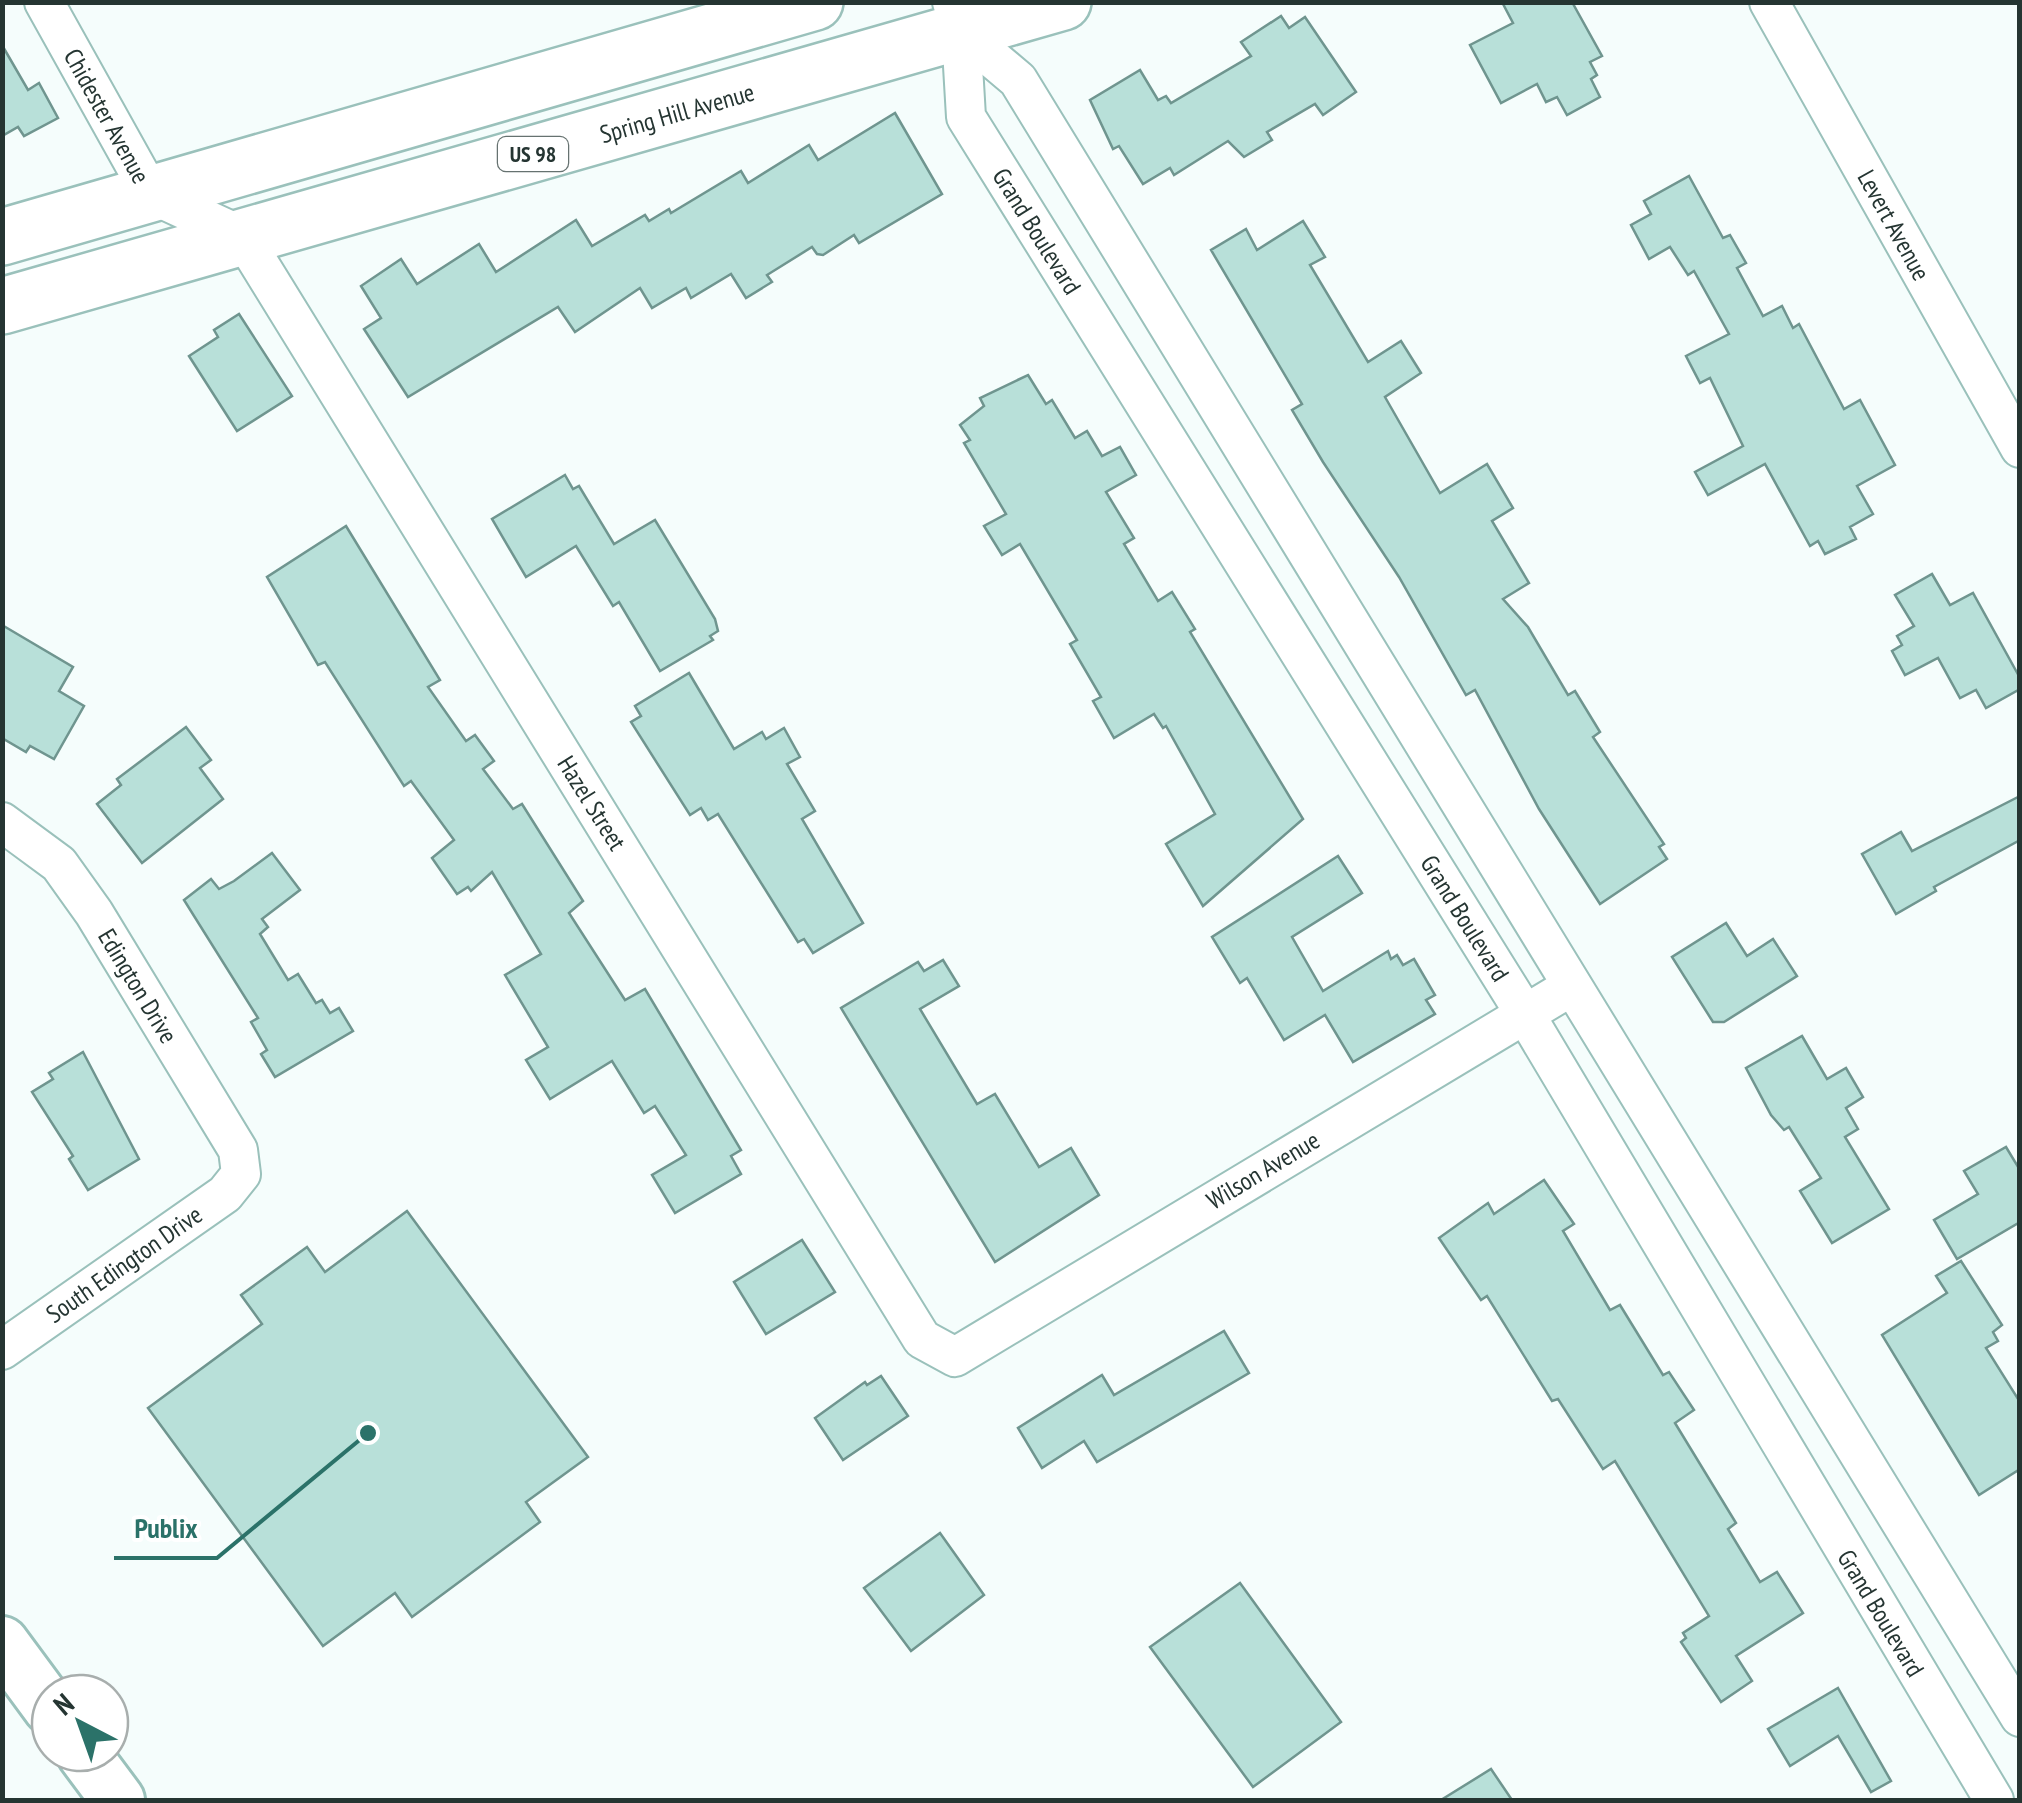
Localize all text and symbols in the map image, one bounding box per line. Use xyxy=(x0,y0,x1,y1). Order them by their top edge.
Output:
street label: Chidester Avenue xyxy=(57,43,157,189)
street label: Spring Hill Avenue xyxy=(596,76,758,150)
road number: US 98 xyxy=(498,137,568,171)
street label: Grand Boulevard xyxy=(986,162,1088,300)
street label: Levert Avenue xyxy=(1851,164,1937,286)
street label: Hazel Street xyxy=(551,750,634,856)
street label: Grand Boulevard xyxy=(1414,849,1516,987)
street label: Edington Drive xyxy=(91,923,185,1049)
street label: Wilson Avenue xyxy=(1201,1124,1325,1216)
street label: South Edington Drive xyxy=(40,1198,208,1330)
callout: Publix xyxy=(114,1500,217,1558)
text: Publix xyxy=(134,1509,198,1546)
street label: Grand Boulevard xyxy=(1831,1544,1931,1682)
north arrow xyxy=(30,1673,130,1773)
text: N xyxy=(45,1685,81,1723)

